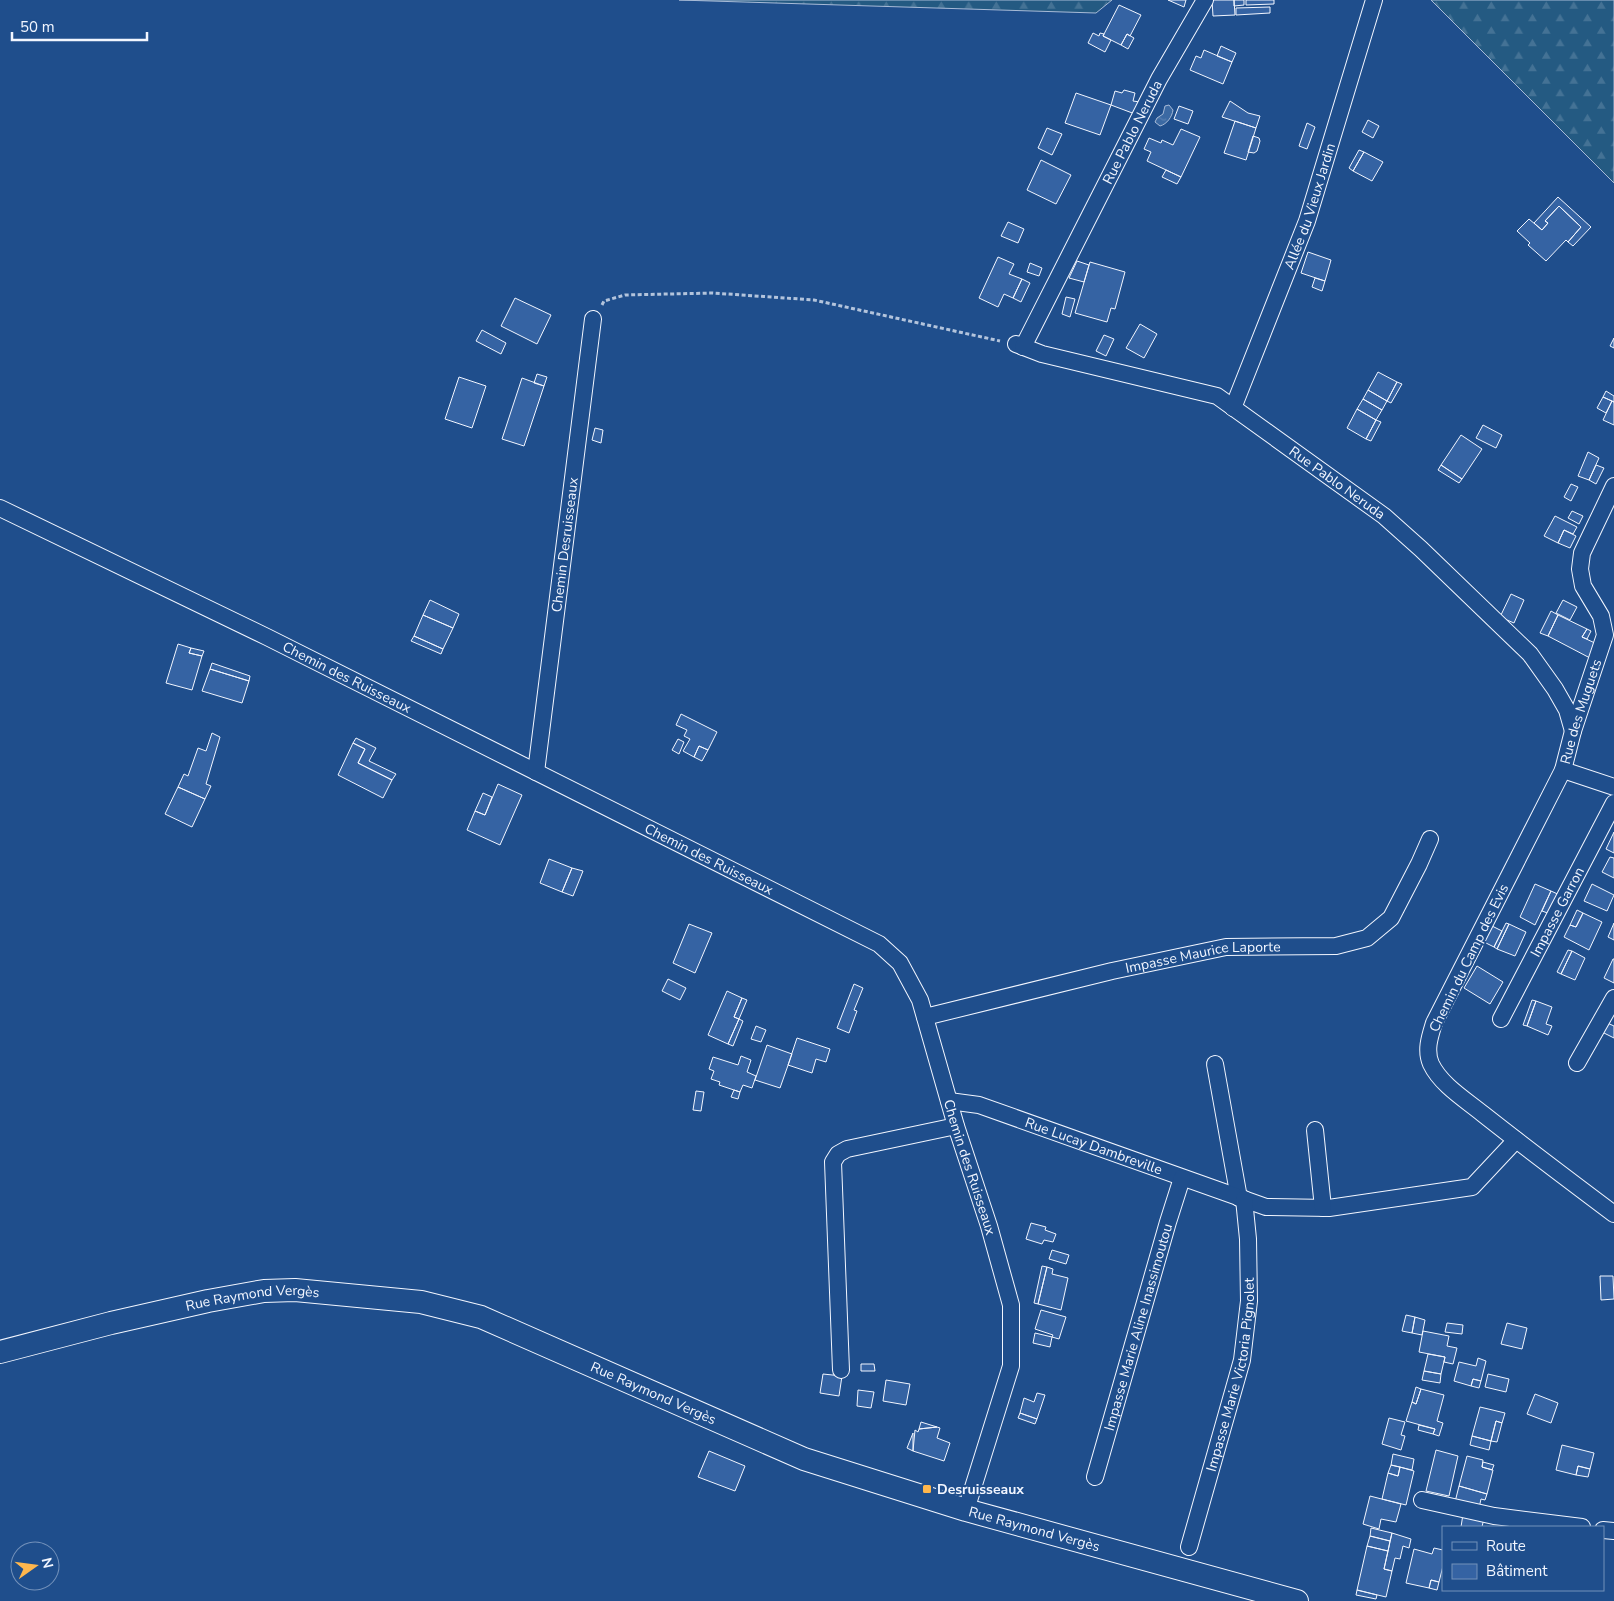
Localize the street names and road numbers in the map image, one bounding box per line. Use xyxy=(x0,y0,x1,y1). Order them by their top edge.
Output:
street label: Rue Pablo Neruda xyxy=(1098,77,1166,187)
street label: Allée du Vieux Jardin xyxy=(1279,141,1340,272)
street label: Rue Pablo Neruda xyxy=(1285,441,1389,524)
street label: Chemin Desruisseaux xyxy=(547,476,583,613)
street label: Chemin des Ruisseaux xyxy=(279,637,415,718)
street label: Rue des Muguets xyxy=(1555,656,1606,766)
street label: Chemin des Ruisseaux xyxy=(641,818,777,899)
street label: Impasse Garron xyxy=(1526,864,1588,960)
street label: Chemin du Camp des Evis xyxy=(1425,880,1513,1035)
street label: Impasse Maurice Laporte xyxy=(1124,937,1281,977)
street label: Chemin des Ruisseaux xyxy=(939,1097,1001,1238)
street label: Rue Lucay Dambreville xyxy=(1022,1113,1165,1179)
street label: Impasse Marie Aline Inassimoutou xyxy=(1099,1221,1177,1433)
street label: Impasse Marie Victoria Pignolet xyxy=(1201,1277,1259,1474)
street label: Rue Raymond Vergès xyxy=(184,1280,321,1315)
street label: Rue Raymond Vergès xyxy=(588,1357,720,1429)
street label: Rue Raymond Vergès xyxy=(967,1502,1102,1556)

